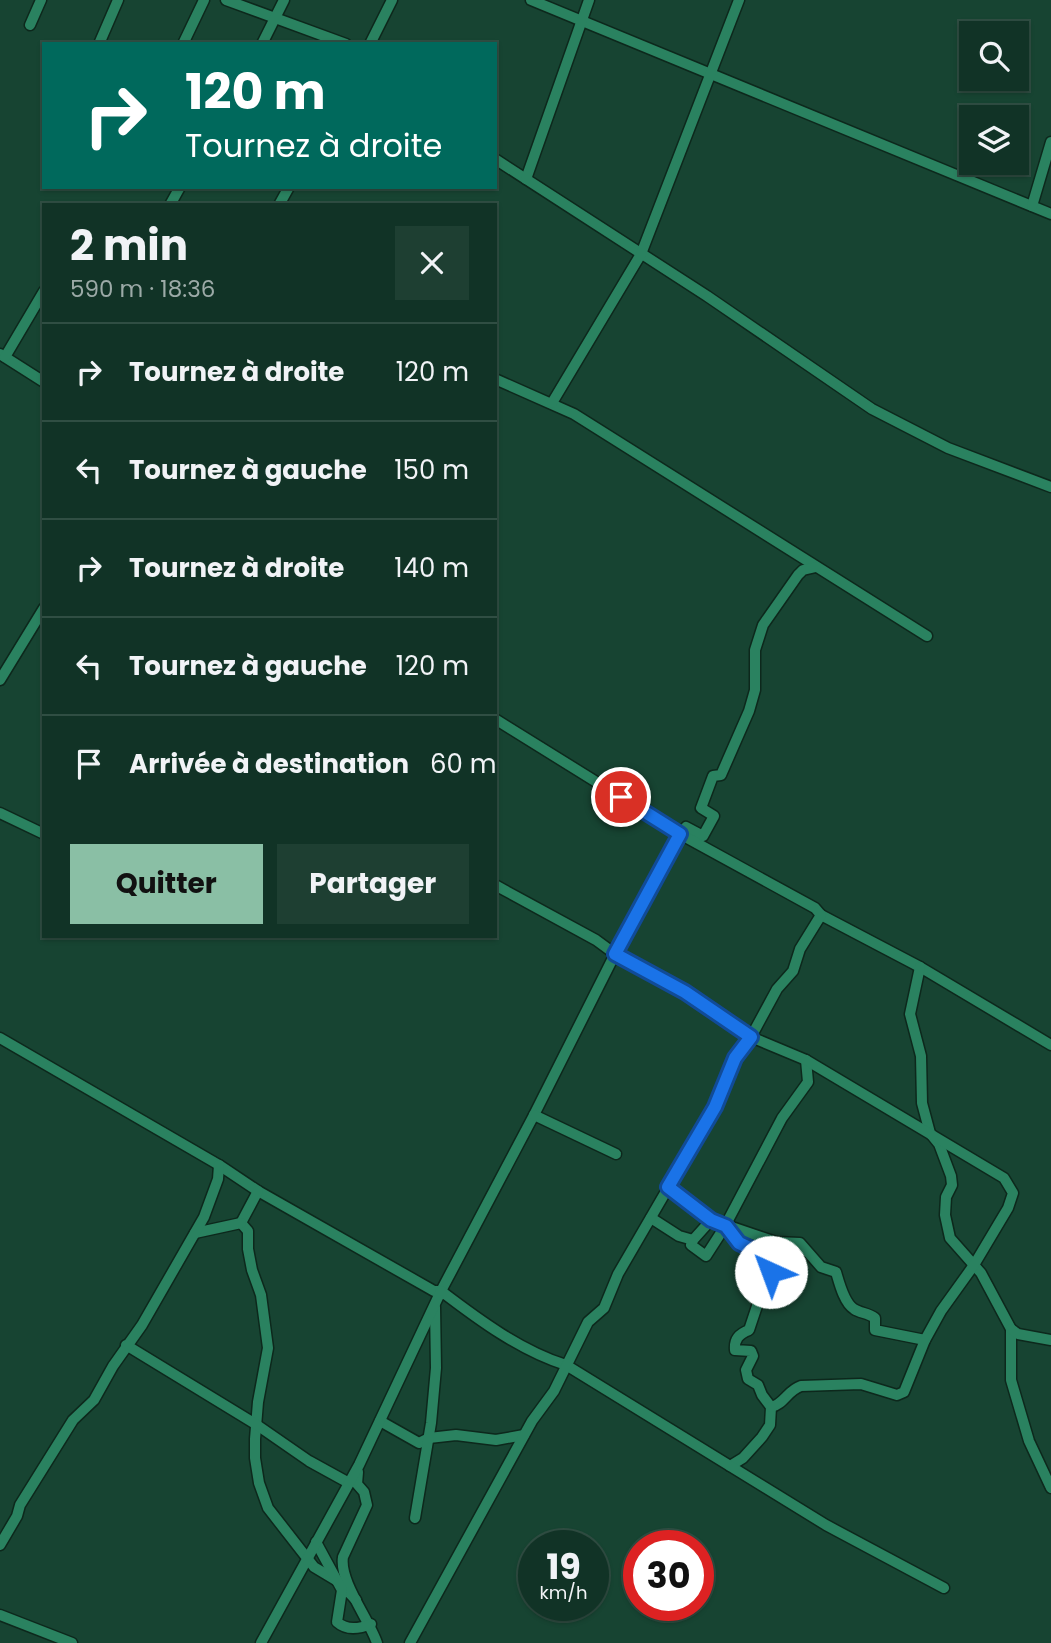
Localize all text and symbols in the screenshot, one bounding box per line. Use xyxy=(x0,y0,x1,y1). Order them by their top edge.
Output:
map controls xyxy=(959,21,1029,175)
button: search xyxy=(959,21,1029,91)
text: 120 m xyxy=(185,58,326,126)
icon: right xyxy=(70,70,161,161)
button: layers xyxy=(959,105,1029,175)
text: Tournez à droite xyxy=(185,123,442,168)
text: 2 min xyxy=(70,216,188,275)
button: close xyxy=(395,226,469,300)
text: 590 m · 18:36 xyxy=(70,273,215,305)
icon: right xyxy=(70,353,108,391)
text: Tournez à droite xyxy=(129,354,344,390)
text: 120 m xyxy=(396,354,469,390)
icon: left xyxy=(70,451,108,489)
text: Tournez à gauche xyxy=(129,452,367,488)
text: 150 m xyxy=(394,452,469,488)
icon: right xyxy=(70,549,108,587)
text: Tournez à droite xyxy=(129,550,344,586)
text: 140 m xyxy=(394,550,469,586)
icon: left xyxy=(70,647,108,685)
text: Tournez à gauche xyxy=(129,648,367,684)
text: 120 m xyxy=(396,648,469,684)
icon: arrive xyxy=(70,745,108,783)
text: Arrivée à destination xyxy=(129,746,409,782)
text: 60 m xyxy=(430,746,497,782)
pin xyxy=(591,767,651,827)
icon: arrive xyxy=(602,778,640,816)
button: Quitter xyxy=(70,844,263,924)
button: Partager xyxy=(277,844,469,924)
position arrow xyxy=(734,1235,808,1309)
speed limit sign: 30 xyxy=(623,1530,714,1621)
text: 19 xyxy=(546,1542,581,1591)
text: km/h xyxy=(540,1580,587,1605)

